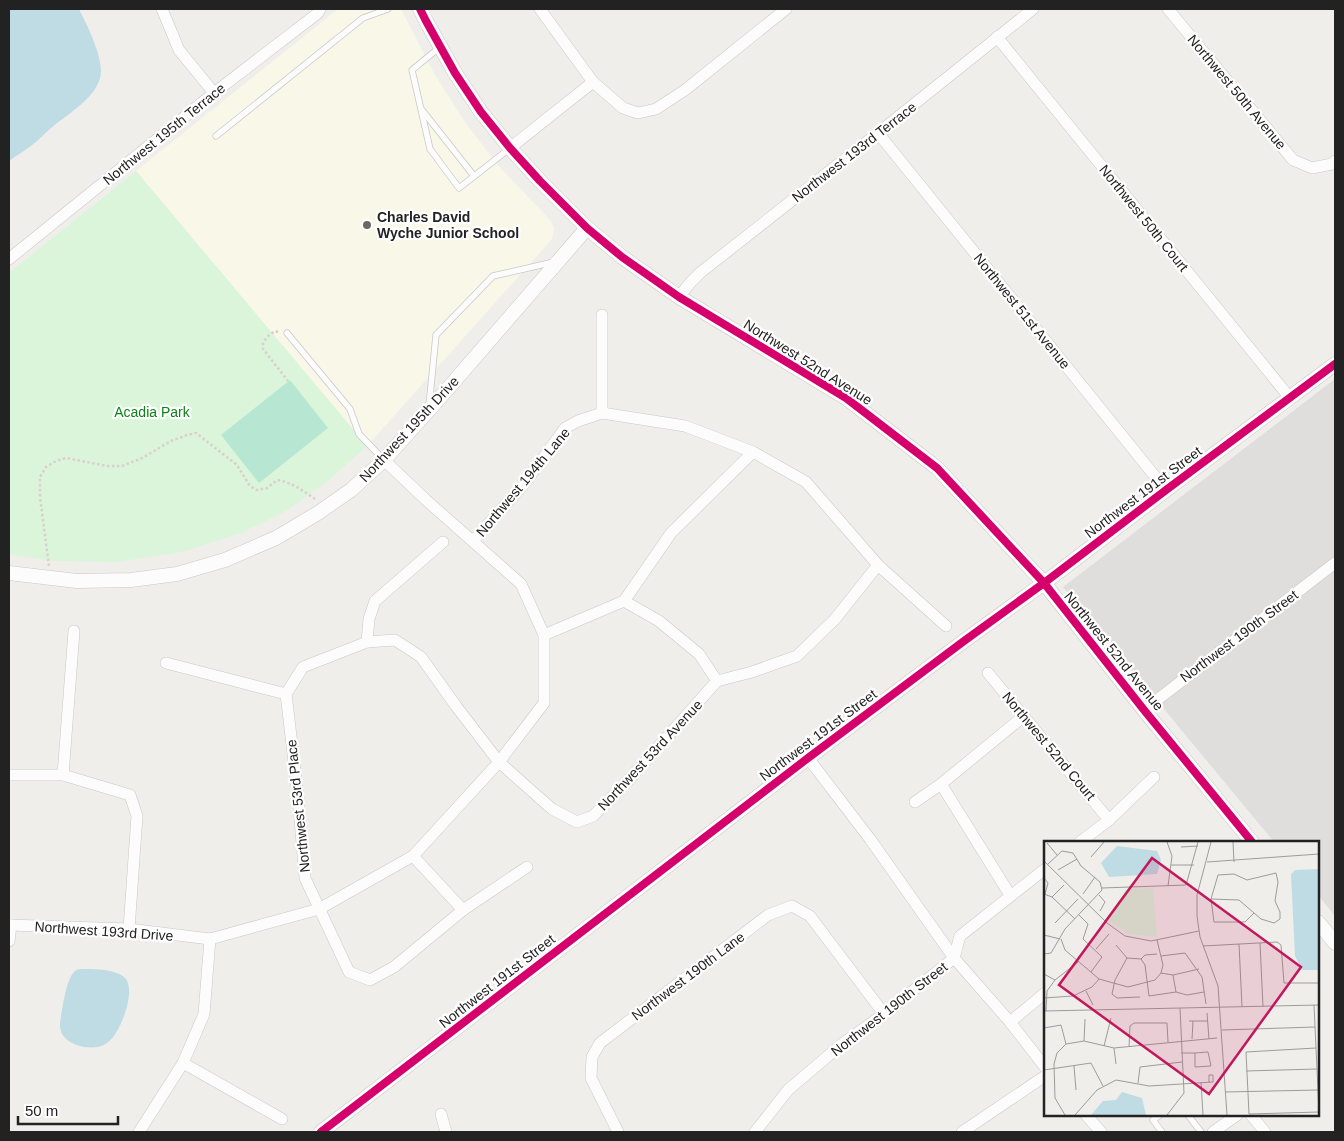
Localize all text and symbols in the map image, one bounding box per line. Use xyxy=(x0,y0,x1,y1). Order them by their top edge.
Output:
street label: Northwest 50th Avenue xyxy=(1184,32,1290,153)
street label: Northwest 195th Terrace xyxy=(100,80,228,188)
street label: Northwest 193rd Terrace xyxy=(789,98,919,205)
street label: Northwest 50th Court xyxy=(1096,162,1192,275)
place label: Charles David Wyche Junior School xyxy=(377,209,519,241)
marker: Charles David Wyche Junior School xyxy=(361,219,373,231)
street label: Northwest 51st Avenue xyxy=(971,250,1074,372)
street label: Northwest 52nd Avenue xyxy=(741,316,875,408)
street label: Northwest 195th Drive xyxy=(356,373,462,485)
park label: Acadia Park xyxy=(114,404,191,420)
street label: Northwest 194th Lane xyxy=(473,424,573,540)
street label: Northwest 191st Street xyxy=(1081,443,1205,541)
street label: Northwest 190th Street xyxy=(1177,586,1301,685)
street label: Northwest 52nd Avenue xyxy=(1061,588,1167,714)
street label: Northwest 191st Street xyxy=(756,686,880,784)
street label: Northwest 52nd Court xyxy=(999,689,1099,803)
street label: Northwest 53rd Avenue xyxy=(595,696,706,814)
street label: Northwest 53rd Place xyxy=(283,738,313,873)
inset map xyxy=(1044,841,1319,1116)
street label: Northwest 193rd Drive xyxy=(34,918,174,944)
street label: Northwest 190th Lane xyxy=(628,928,748,1024)
street label: Northwest 191st Street xyxy=(436,931,558,1031)
street label: Northwest 190th Street xyxy=(828,959,950,1059)
scale bar xyxy=(18,1094,118,1126)
text: 50 m xyxy=(25,1102,58,1119)

